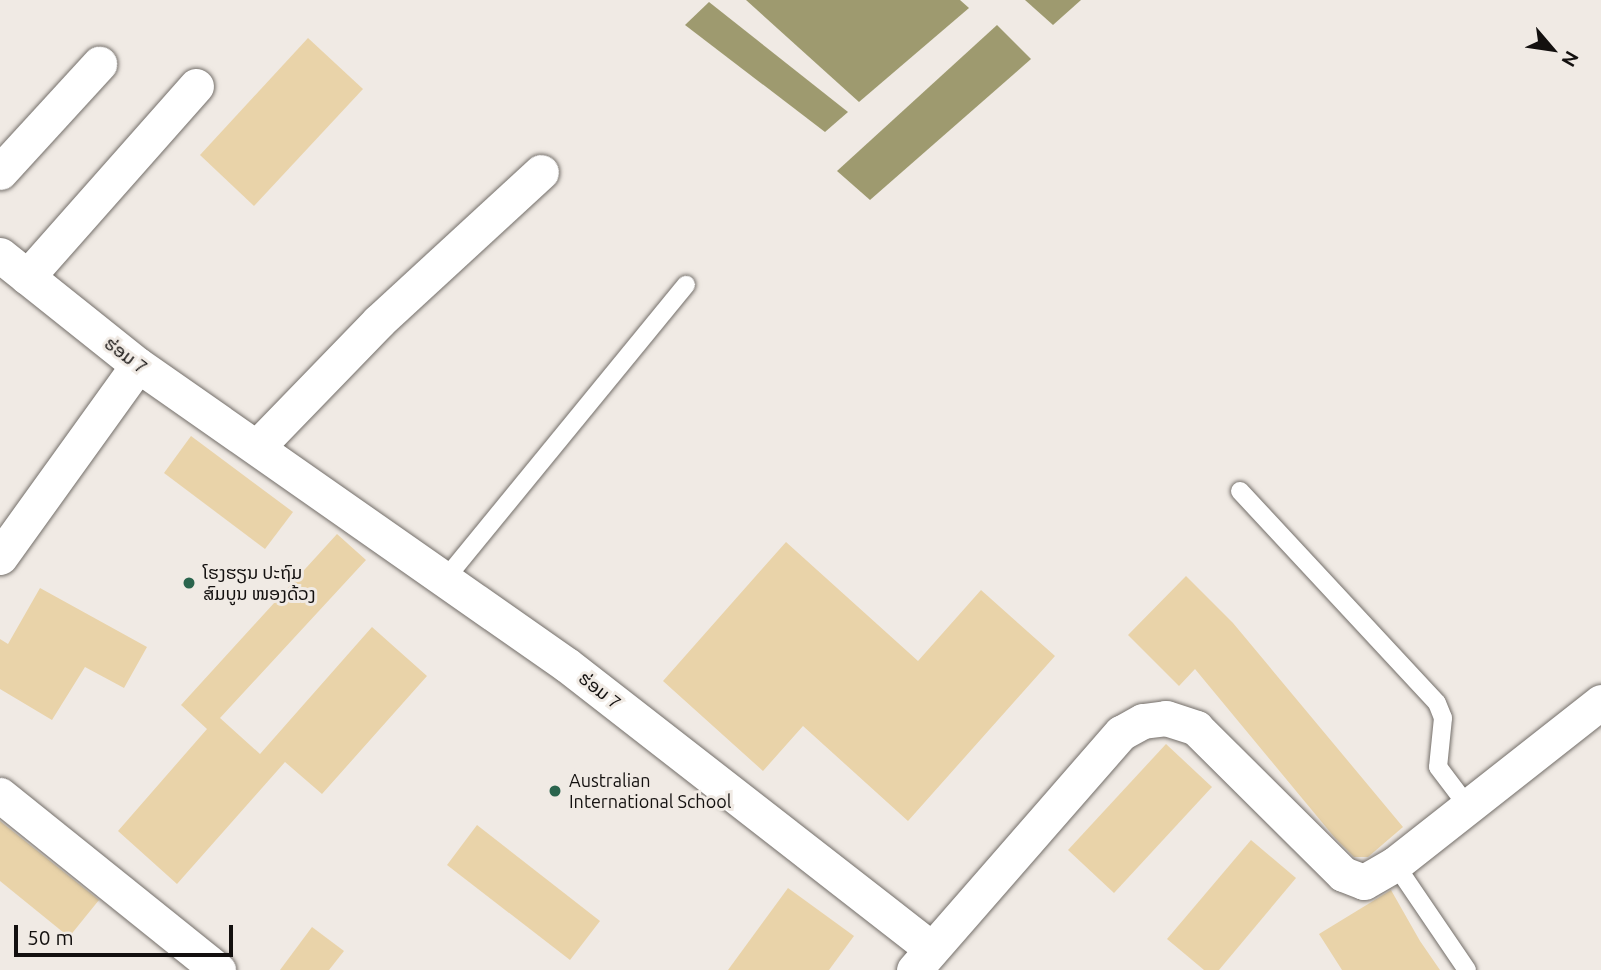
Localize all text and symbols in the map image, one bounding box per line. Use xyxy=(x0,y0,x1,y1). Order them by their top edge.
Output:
north arrow xyxy=(1517,14,1587,84)
text: N xyxy=(1557,48,1583,71)
street label: ຮ່ອມ 7 xyxy=(101,332,151,378)
place label: ໂຮງຮຽນ ປະຖົມ ສົມບູນ ໜອງດ້ວງ xyxy=(203,562,316,604)
marker: ໂຮງຮຽນ ປະຖົມ ສົມບູນ ໜອງດ້ວງ xyxy=(181,575,197,591)
street label: ຮ່ອມ 7 xyxy=(575,667,625,713)
place label: Australian International School xyxy=(569,770,731,812)
marker: Australian International School xyxy=(547,783,563,799)
scale bar xyxy=(18,911,236,955)
text: 50 m xyxy=(27,925,74,949)

